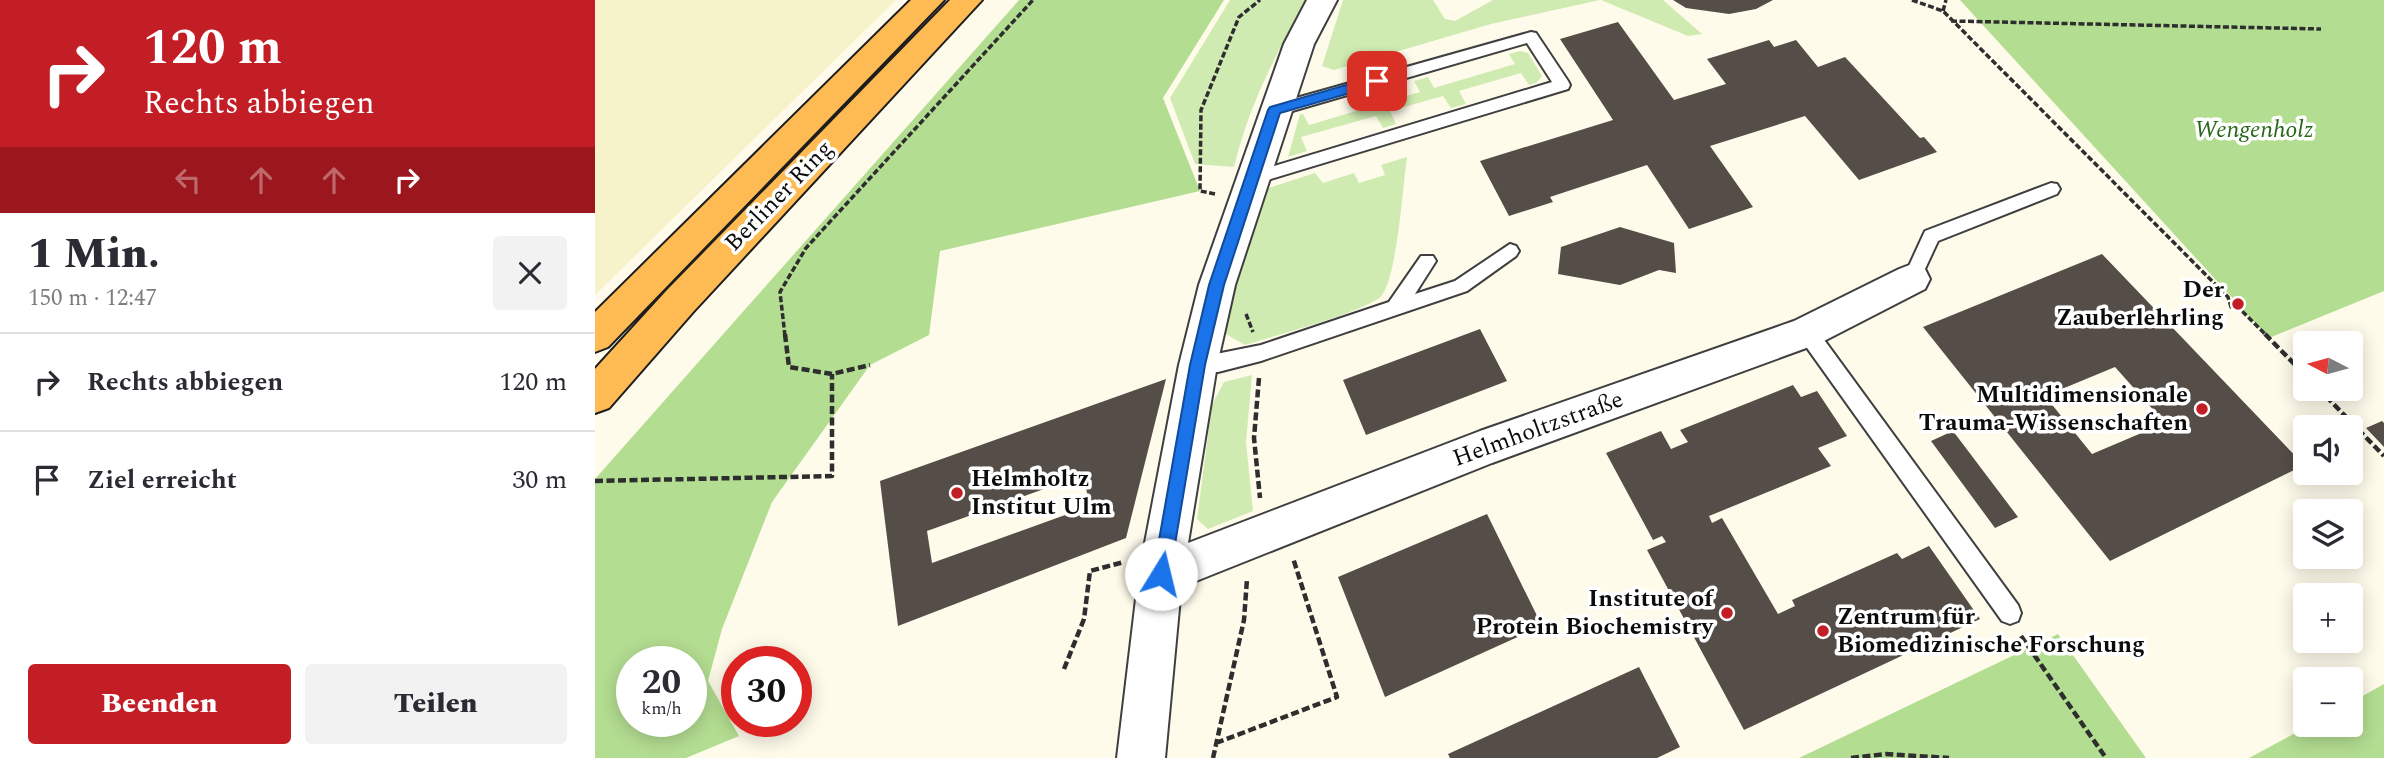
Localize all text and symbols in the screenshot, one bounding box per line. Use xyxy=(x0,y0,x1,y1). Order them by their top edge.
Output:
text: 120 m xyxy=(143,11,282,86)
icon: right xyxy=(28,28,119,119)
pin xyxy=(1347,51,1407,111)
icon: arrive xyxy=(1358,62,1396,100)
text: Rechts abbiegen xyxy=(143,79,375,128)
park label: Wengenholz xyxy=(2195,112,2313,148)
street label: Berliner Ring xyxy=(716,132,842,260)
icon: left xyxy=(169,161,207,199)
icon: ahead xyxy=(242,161,280,199)
icon: ahead xyxy=(315,161,353,199)
icon: right xyxy=(388,161,426,199)
text: 1 Min. xyxy=(28,223,160,286)
button: close xyxy=(493,236,567,310)
place label: Der Zauberlehrling xyxy=(2056,272,2225,336)
text: 150 m · 12:47 xyxy=(28,281,157,316)
marker: Der Zauberlehrling xyxy=(2230,296,2246,312)
north arrow xyxy=(2293,331,2363,401)
map controls xyxy=(2293,331,2363,737)
text: Rechts abbiegen xyxy=(87,362,283,402)
text: 120 m xyxy=(499,362,567,402)
icon: right xyxy=(28,363,66,401)
place label: Multidimensionale Trauma-Wissenschaften xyxy=(1919,377,2188,441)
street label: Helmholtzstraße xyxy=(1448,381,1628,477)
marker: Multidimensionale Trauma-Wissenschaften xyxy=(2194,401,2210,417)
button: sound xyxy=(2293,415,2363,485)
text: Ziel erreicht xyxy=(87,460,237,500)
text: 30 m xyxy=(512,460,567,500)
icon: arrive xyxy=(28,461,66,499)
place label: Helmholtz Institut Ulm xyxy=(971,461,1112,525)
marker: Helmholtz Institut Ulm xyxy=(949,485,965,501)
button: layers xyxy=(2293,499,2363,569)
position arrow xyxy=(1124,537,1198,611)
place label: Institute of Protein Biochemistry xyxy=(1476,581,1715,645)
button: + xyxy=(2293,583,2363,653)
place label: Zentrum für Biomedizinische Forschung xyxy=(1837,599,2145,663)
marker: Institute of Protein Biochemistry xyxy=(1719,605,1735,621)
marker: Zentrum für Biomedizinische Forschung xyxy=(1815,623,1831,639)
speed limit sign: 30 xyxy=(721,646,812,737)
text: 20 xyxy=(642,656,681,709)
button: Beenden xyxy=(28,664,291,744)
button: Teilen xyxy=(305,664,567,744)
button: − xyxy=(2293,667,2363,737)
text: km/h xyxy=(641,695,682,722)

